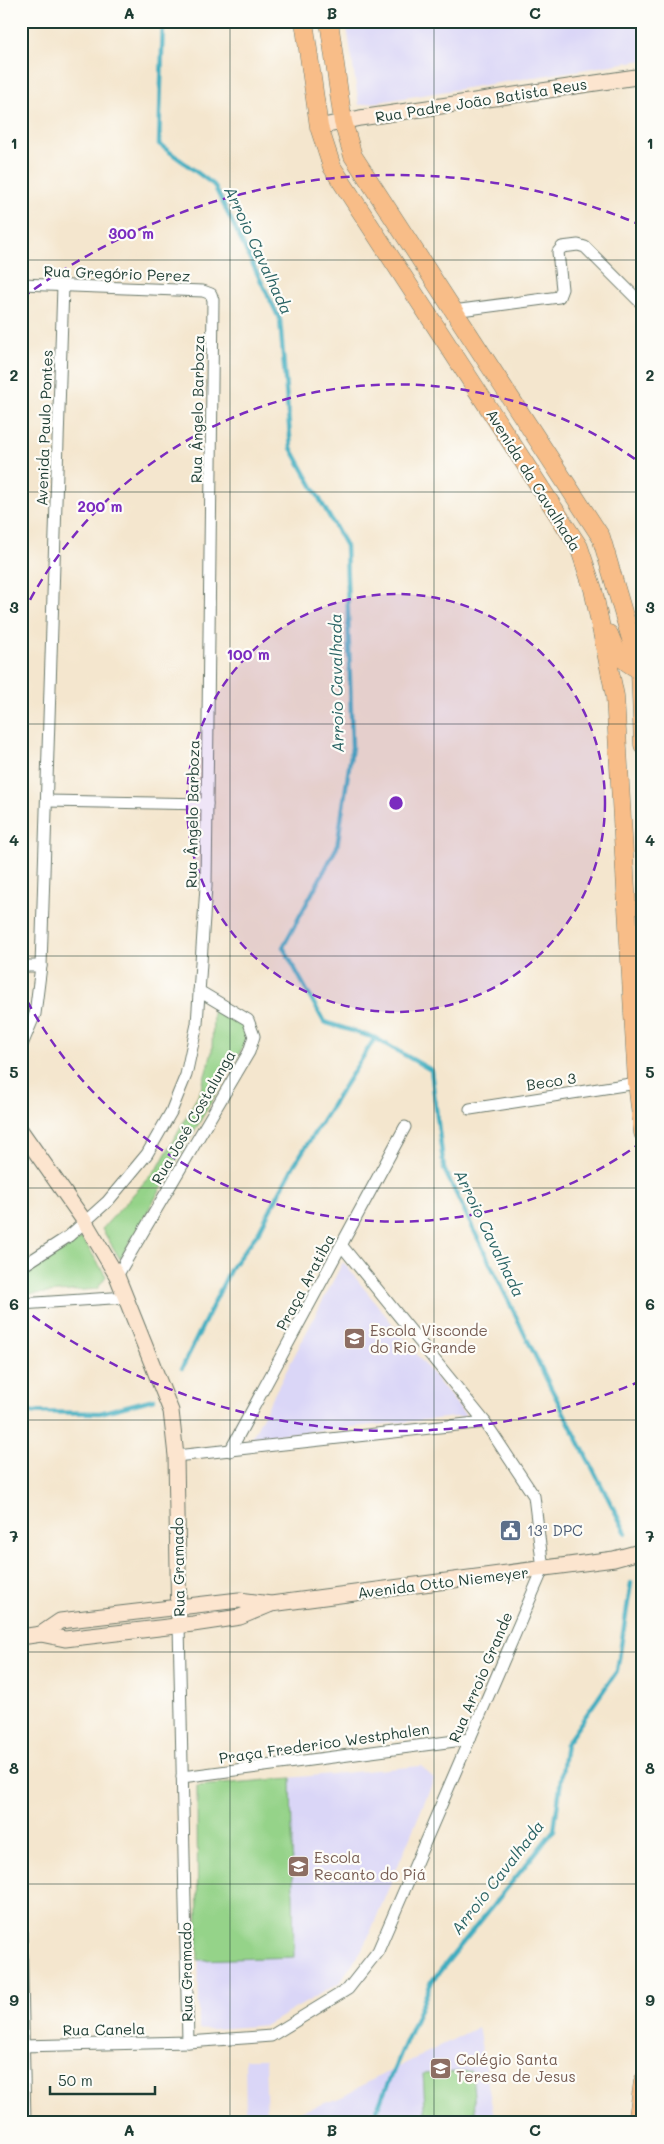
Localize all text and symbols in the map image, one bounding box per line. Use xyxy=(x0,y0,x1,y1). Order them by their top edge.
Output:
text: A xyxy=(123,2,135,23)
text: B xyxy=(327,2,337,23)
text: C xyxy=(529,2,541,23)
street label: Rua Padre João Batista Reus xyxy=(374,73,588,127)
text: 1 xyxy=(10,132,18,153)
text: 1 xyxy=(646,132,654,153)
water label: Arroio Cavalhada xyxy=(220,183,298,317)
text: 300 m xyxy=(108,223,154,243)
street label: Rua Gregório Perez xyxy=(43,260,191,286)
street label: Rua Ângelo Barboza xyxy=(186,335,208,483)
street label: Avenida Paulo Pontes xyxy=(31,350,57,506)
text: 2 xyxy=(10,364,19,385)
text: 2 xyxy=(646,364,655,385)
street label: Avenida da Cavalhada xyxy=(482,405,586,555)
text: 200 m xyxy=(78,496,123,516)
text: 3 xyxy=(9,596,19,617)
text: 3 xyxy=(645,596,655,617)
water label: Arroio Cavalhada xyxy=(324,613,348,753)
text: 100 m xyxy=(226,644,270,664)
street label: Rua Ângelo Barboza xyxy=(181,740,203,888)
centre of rings xyxy=(387,794,405,812)
text: 4 xyxy=(9,829,19,850)
text: 4 xyxy=(645,829,655,850)
street label: Rua José Costalunga xyxy=(146,1046,240,1188)
text: 5 xyxy=(9,1061,19,1082)
text: 5 xyxy=(645,1061,655,1082)
street label: Beco 3 xyxy=(525,1067,577,1095)
water label: Arroio Cavalhada xyxy=(450,1166,530,1300)
street label: Praça Aratiba xyxy=(271,1230,339,1334)
text: 6 xyxy=(9,1293,19,1314)
text: 6 xyxy=(645,1293,655,1314)
place label: Escola Visconde do Rio Grande xyxy=(370,1320,488,1357)
school or university icon: Escola Visconde do Rio Grande xyxy=(342,1327,366,1351)
street label: Rua Gramado xyxy=(167,1517,189,1617)
public building icon: 13ª DPC xyxy=(499,1518,523,1542)
place label: 13ª DPC xyxy=(527,1520,583,1540)
text: 7 xyxy=(10,1525,19,1546)
text: 7 xyxy=(646,1525,655,1546)
street label: Avenida Otto Niemeyer xyxy=(356,1562,530,1602)
street label: Rua Arroio Grande xyxy=(444,1609,516,1745)
street label: Praça Frederico Westphalen xyxy=(217,1718,431,1768)
text: 8 xyxy=(9,1757,19,1778)
text: 8 xyxy=(645,1757,655,1778)
water label: Arroio Cavalhada xyxy=(446,1816,548,1938)
place label: Escola Recanto do Piá xyxy=(314,1847,426,1884)
school or university icon: Escola Recanto do Piá xyxy=(286,1854,310,1878)
street label: Rua Gramado xyxy=(175,1922,197,2022)
text: 9 xyxy=(9,1989,19,2010)
text: 9 xyxy=(645,1989,655,2010)
street label: Rua Canela xyxy=(62,2018,146,2040)
place label: Colégio Santa Teresa de Jesus xyxy=(456,2049,576,2086)
school or university icon: Colégio Santa Teresa de Jesus xyxy=(428,2056,452,2080)
scale bar xyxy=(50,2064,155,2096)
text: 50 m xyxy=(58,2070,93,2090)
text: A xyxy=(123,2119,135,2140)
text: B xyxy=(327,2119,337,2140)
text: C xyxy=(529,2119,541,2140)

